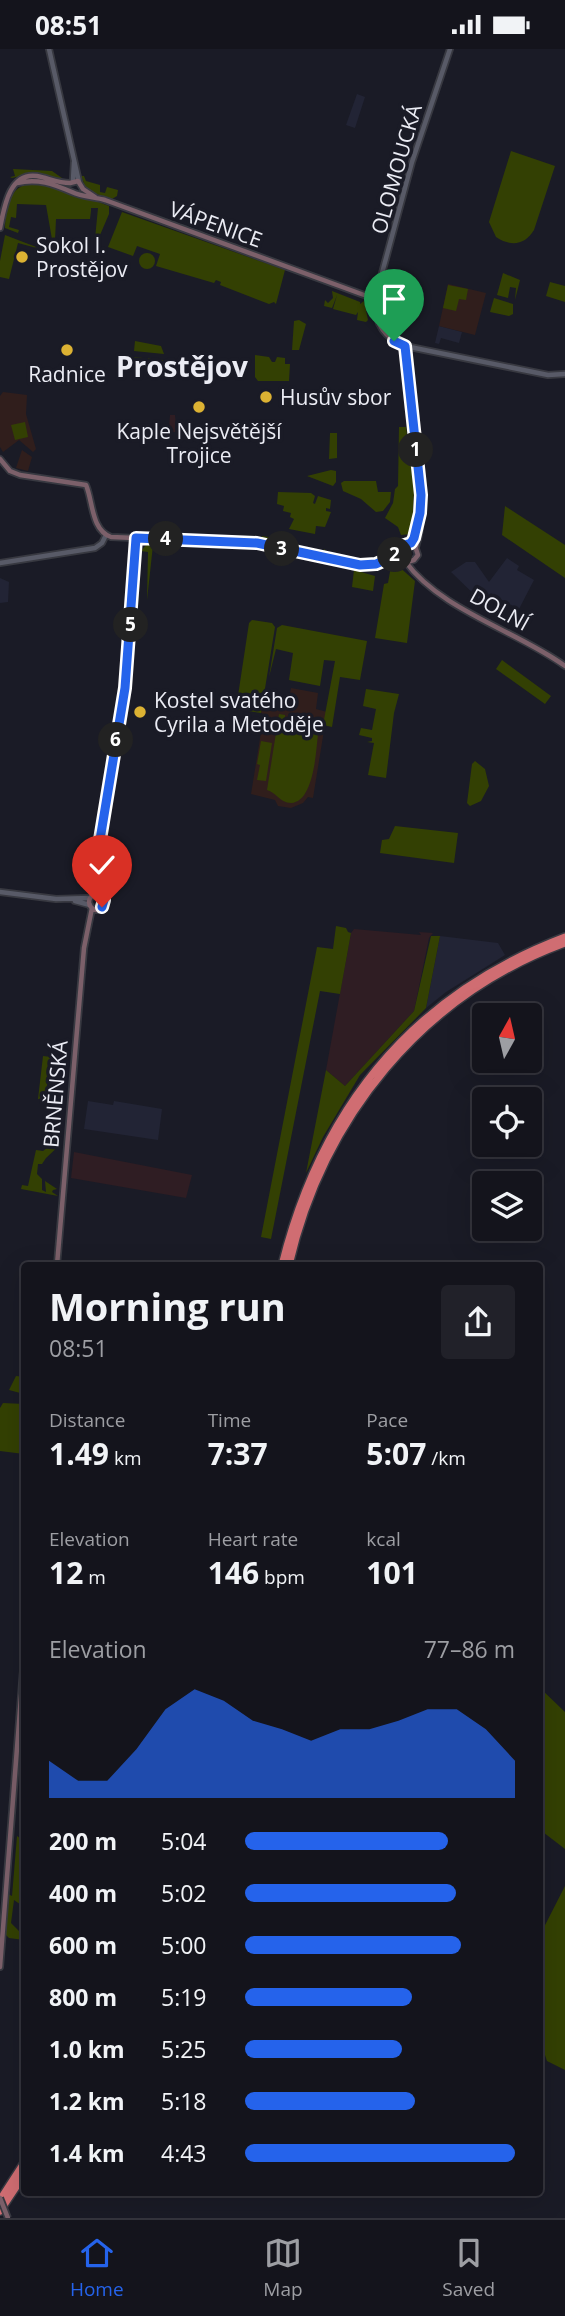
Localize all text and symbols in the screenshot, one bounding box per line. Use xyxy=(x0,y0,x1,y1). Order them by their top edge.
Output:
text: 08:51 xyxy=(35,7,102,43)
street label: OLOMOUCKÁ xyxy=(364,100,428,237)
street label: VÁPENICE xyxy=(166,194,266,254)
place label: Sokol I. Prostějov xyxy=(36,231,128,283)
marker: Sokol I. Prostějov xyxy=(14,249,30,265)
pin xyxy=(364,269,424,341)
icon: arrive xyxy=(375,280,413,318)
marker: Radnice xyxy=(59,342,75,358)
district label: Prostějov xyxy=(116,347,248,385)
place label: Radnice xyxy=(28,360,106,388)
place label: Husův sbor xyxy=(280,383,392,411)
marker: Husův sbor xyxy=(258,389,274,405)
marker: Kaple Nejsvětější Trojice xyxy=(191,399,207,415)
place label: Kaple Nejsvětější Trojice xyxy=(116,417,282,469)
pin: 1 xyxy=(398,433,434,467)
text: 1 xyxy=(410,436,421,462)
pin: 4 xyxy=(148,521,184,557)
text: 4 xyxy=(160,525,171,551)
pin: 3 xyxy=(264,531,300,567)
text: 3 xyxy=(276,535,287,561)
pin: 2 xyxy=(378,538,412,573)
text: 2 xyxy=(389,541,400,567)
street label: DOLNÍ xyxy=(465,581,535,637)
pin: 5 xyxy=(114,607,148,643)
text: 5 xyxy=(125,611,136,637)
place label: Kostel svatého Cyrila a Metoděje xyxy=(154,686,324,738)
marker: Kostel svatého Cyrila a Metoděje xyxy=(132,704,148,720)
pin: 6 xyxy=(99,723,134,757)
text: 6 xyxy=(110,726,121,752)
pin xyxy=(72,835,132,907)
icon: check xyxy=(83,846,121,884)
north arrow xyxy=(472,1003,542,1073)
map controls xyxy=(472,1003,542,1241)
street label: BRNĚNSKÁ xyxy=(36,1039,74,1149)
button: locate xyxy=(472,1087,542,1157)
button: layers xyxy=(472,1171,542,1241)
text: Morning run xyxy=(49,1280,286,1332)
button: share xyxy=(441,1285,515,1359)
text: 08:51 xyxy=(49,1332,108,1364)
text: Distance xyxy=(49,1407,125,1433)
text: Time xyxy=(208,1407,251,1433)
text: Pace xyxy=(366,1407,408,1433)
text: 1.49 xyxy=(49,1433,109,1474)
text: 7:37 xyxy=(208,1433,268,1474)
text: 5:07 xyxy=(366,1433,426,1474)
text: km xyxy=(109,1445,142,1471)
text: /km xyxy=(426,1445,466,1471)
text: Elevation xyxy=(49,1526,130,1552)
text: Heart rate xyxy=(208,1526,298,1552)
text: kcal xyxy=(366,1526,401,1552)
text: 12 xyxy=(49,1552,83,1593)
text: 146 xyxy=(208,1552,259,1593)
text: 101 xyxy=(366,1552,418,1593)
text: m xyxy=(83,1564,106,1590)
text: bpm xyxy=(259,1564,305,1590)
text: Elevation xyxy=(49,1633,147,1665)
text: 77–86 m xyxy=(424,1633,515,1665)
text: 200 m xyxy=(49,1825,117,1857)
text: 5:04 xyxy=(161,1825,207,1857)
text: 400 m xyxy=(49,1877,117,1909)
text: 5:02 xyxy=(161,1877,207,1909)
text: 600 m xyxy=(49,1929,117,1961)
text: 5:00 xyxy=(161,1929,207,1961)
text: 800 m xyxy=(49,1981,117,2013)
text: 5:19 xyxy=(161,1981,207,2013)
text: 1.0 km xyxy=(49,2033,125,2065)
text: 5:25 xyxy=(161,2033,207,2065)
text: 1.2 km xyxy=(49,2085,125,2117)
text: 5:18 xyxy=(161,2085,207,2117)
text: 1.4 km xyxy=(49,2137,125,2169)
text: 4:43 xyxy=(161,2137,207,2169)
tab: Home xyxy=(70,2234,124,2302)
tab: Map xyxy=(263,2234,303,2302)
tab: Saved xyxy=(442,2234,495,2302)

